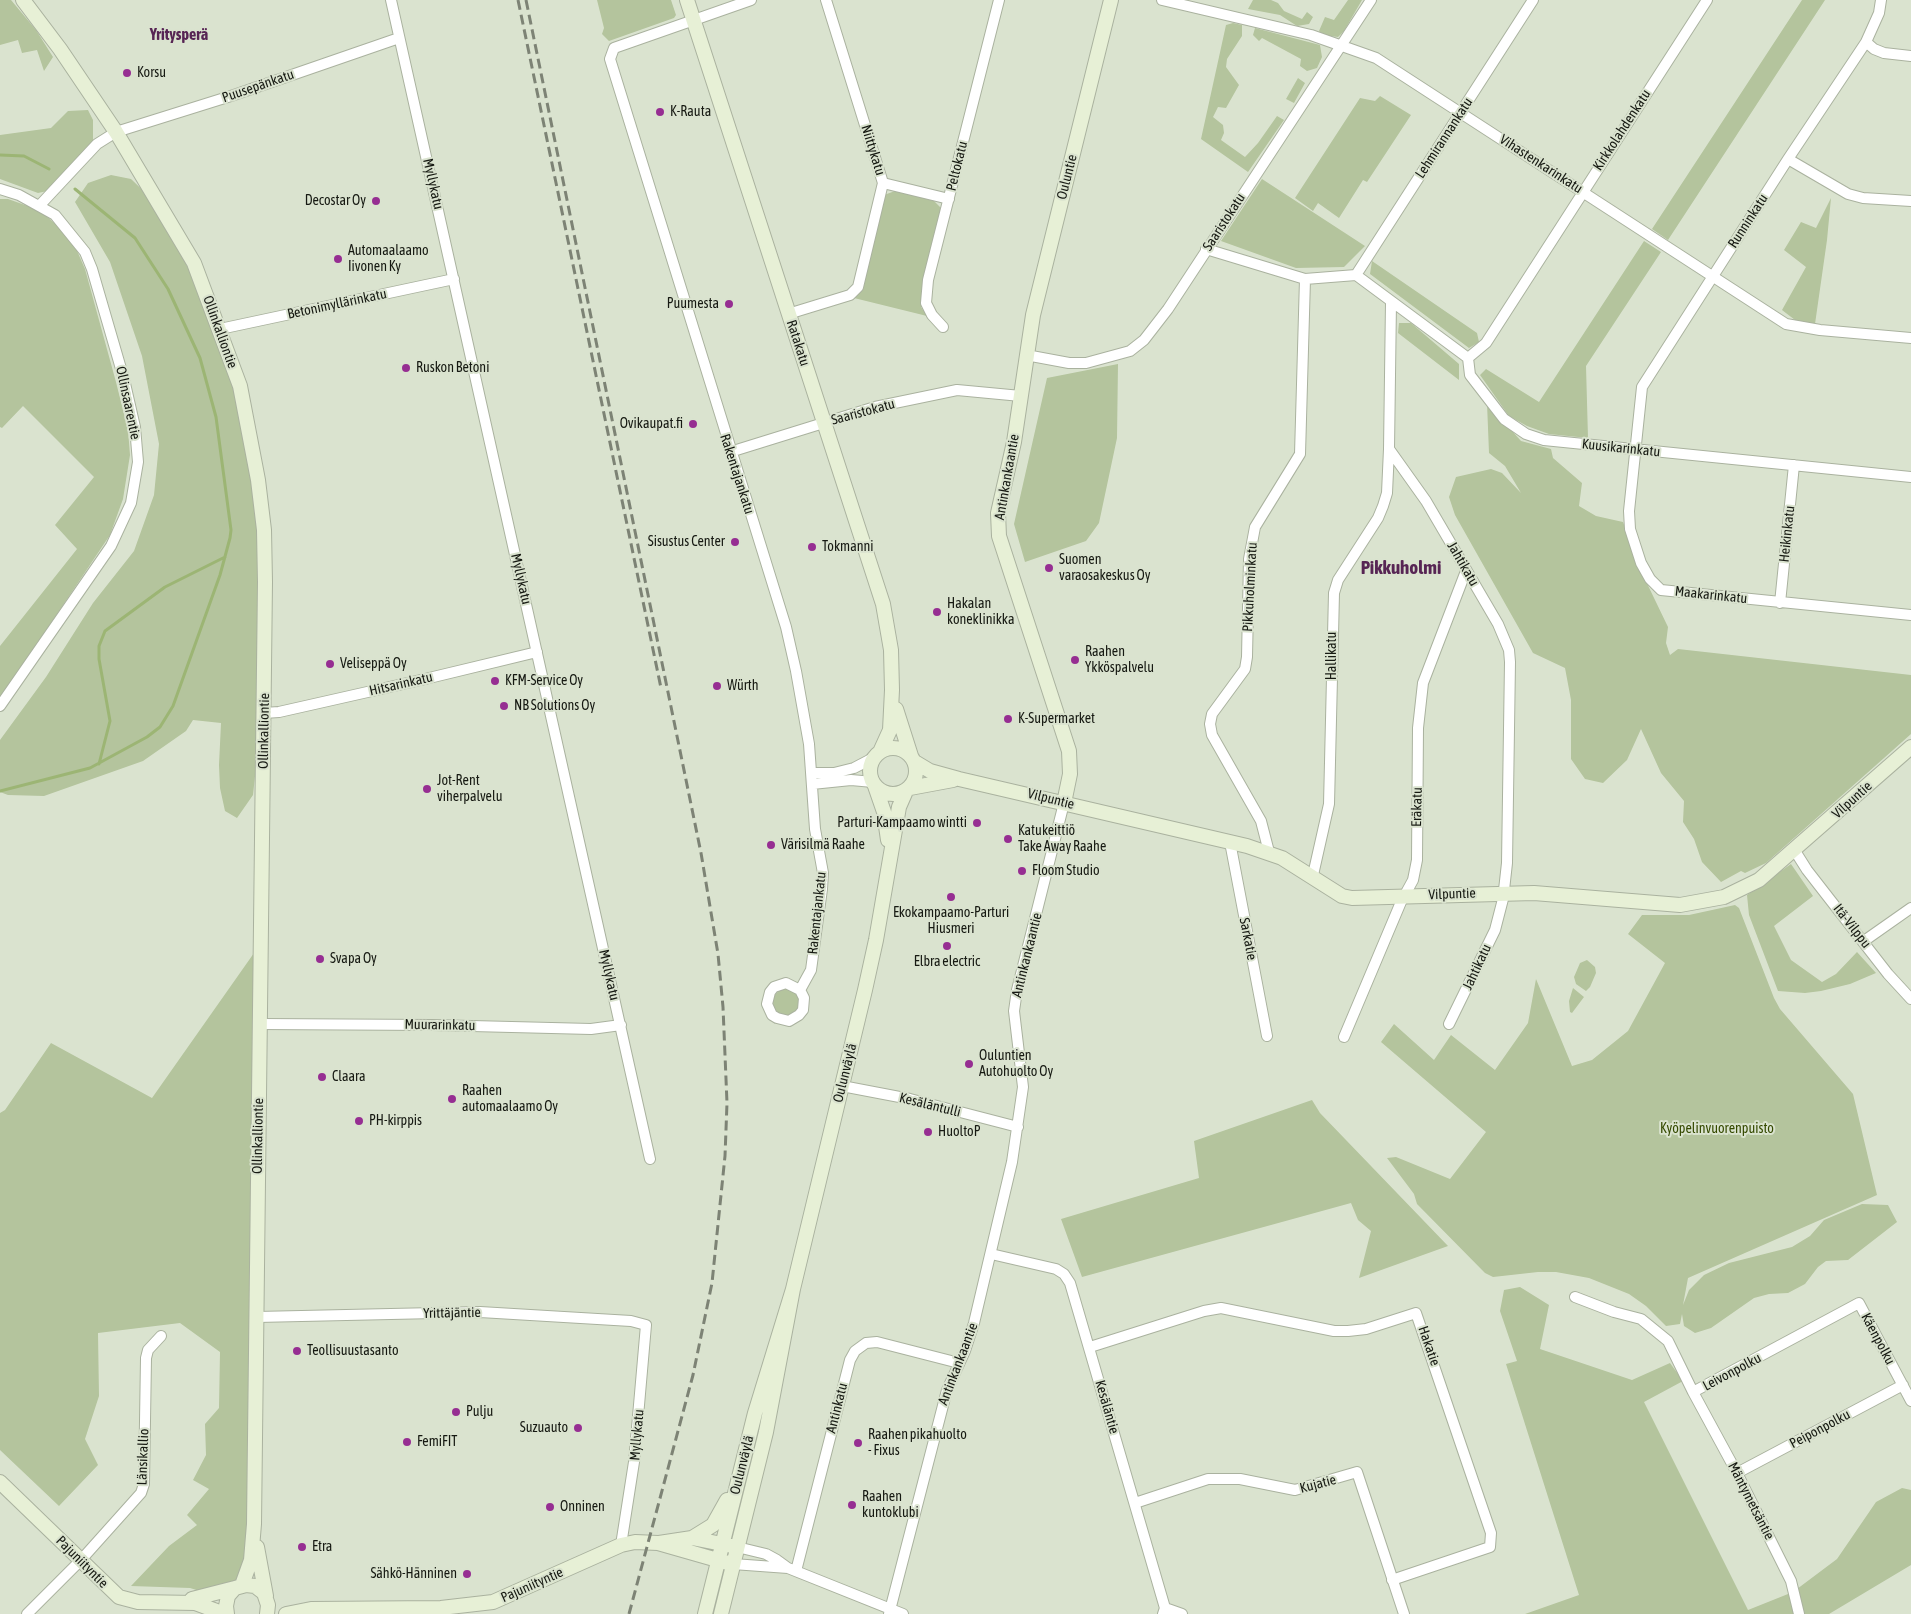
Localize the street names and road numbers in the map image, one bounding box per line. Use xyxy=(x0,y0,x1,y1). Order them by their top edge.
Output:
street label: Puusepänkatu xyxy=(220,66,296,106)
street label: Kirkkolahdenkatu xyxy=(1590,86,1654,174)
street label: Lehmirannankatu xyxy=(1412,95,1476,181)
street label: Niittykatu xyxy=(857,123,889,177)
street label: Vihastenkarinkatu xyxy=(1496,131,1586,197)
street label: Peltokatu xyxy=(943,139,971,193)
street label: Ouluntie xyxy=(1053,153,1081,201)
street label: Myllykatu xyxy=(419,157,447,211)
street label: Saaristokatu xyxy=(1199,190,1249,254)
street label: Runninkatu xyxy=(1724,191,1772,251)
street label: Betonimyllärinkatu xyxy=(286,285,388,323)
street label: Ollinkalliontie xyxy=(199,293,241,371)
street label: Ratakatu xyxy=(783,318,813,368)
street label: Ollinsaarentie xyxy=(112,365,144,441)
street label: Saaristokatu xyxy=(829,395,897,429)
street label: Rakentajankatu xyxy=(716,432,758,516)
street label: Antinkankaantie xyxy=(991,433,1023,521)
street label: Kuusikarinkatu xyxy=(1581,436,1661,460)
street label: Heikinkatu xyxy=(1776,505,1798,563)
street label: Jahtikatu xyxy=(1444,539,1482,589)
street label: Pikkuholminkatu xyxy=(1239,542,1261,632)
street label: Myllykatu xyxy=(507,552,535,606)
street label: Maakarinkatu xyxy=(1674,583,1748,607)
street label: Hallikatu xyxy=(1324,632,1340,680)
street label: Hitsarinkatu xyxy=(368,669,434,699)
street label: Ollinkalliontie xyxy=(255,693,273,769)
street label: Vilpuntie xyxy=(1829,778,1875,822)
street label: Vilpuntie xyxy=(1026,785,1076,813)
street label: Eräkatu xyxy=(1408,787,1426,827)
street label: Rakentajankatu xyxy=(804,871,830,955)
street label: Vilpuntie xyxy=(1428,885,1476,903)
street label: Itä-Vilppu xyxy=(1830,901,1874,951)
street label: Antinkankaantie xyxy=(1008,911,1046,999)
street label: Sarkatie xyxy=(1236,916,1260,962)
street label: Jahtikatu xyxy=(1459,941,1495,993)
street label: Myllykatu xyxy=(595,948,623,1002)
street label: Muurarinkatu xyxy=(404,1016,476,1034)
street label: Oulunväylä xyxy=(830,1042,860,1104)
street label: Kesäläntulli xyxy=(897,1089,963,1121)
street label: Ollinkalliontie xyxy=(249,1098,267,1174)
street label: Yrittäjäntie xyxy=(423,1304,481,1322)
street label: Käenpolku xyxy=(1857,1310,1899,1368)
street label: Antinkankaantie xyxy=(935,1321,981,1407)
street label: Hakatie xyxy=(1414,1324,1444,1368)
street label: Leivonpolku xyxy=(1700,1350,1764,1394)
street label: Kesäläntie xyxy=(1091,1378,1123,1436)
street label: Antinkatu xyxy=(823,1381,851,1435)
street label: Peiponpolku xyxy=(1787,1406,1853,1452)
street label: Myllykatu xyxy=(626,1409,648,1461)
street label: Länsikallio xyxy=(134,1428,152,1486)
street label: Oulunväylä xyxy=(727,1434,757,1496)
street label: Mäntymetsäntie xyxy=(1724,1459,1778,1543)
street label: Kujatie xyxy=(1298,1471,1338,1497)
street label: Pajuniityntie xyxy=(53,1533,111,1591)
street label: Pajuniityntie xyxy=(498,1564,566,1606)

